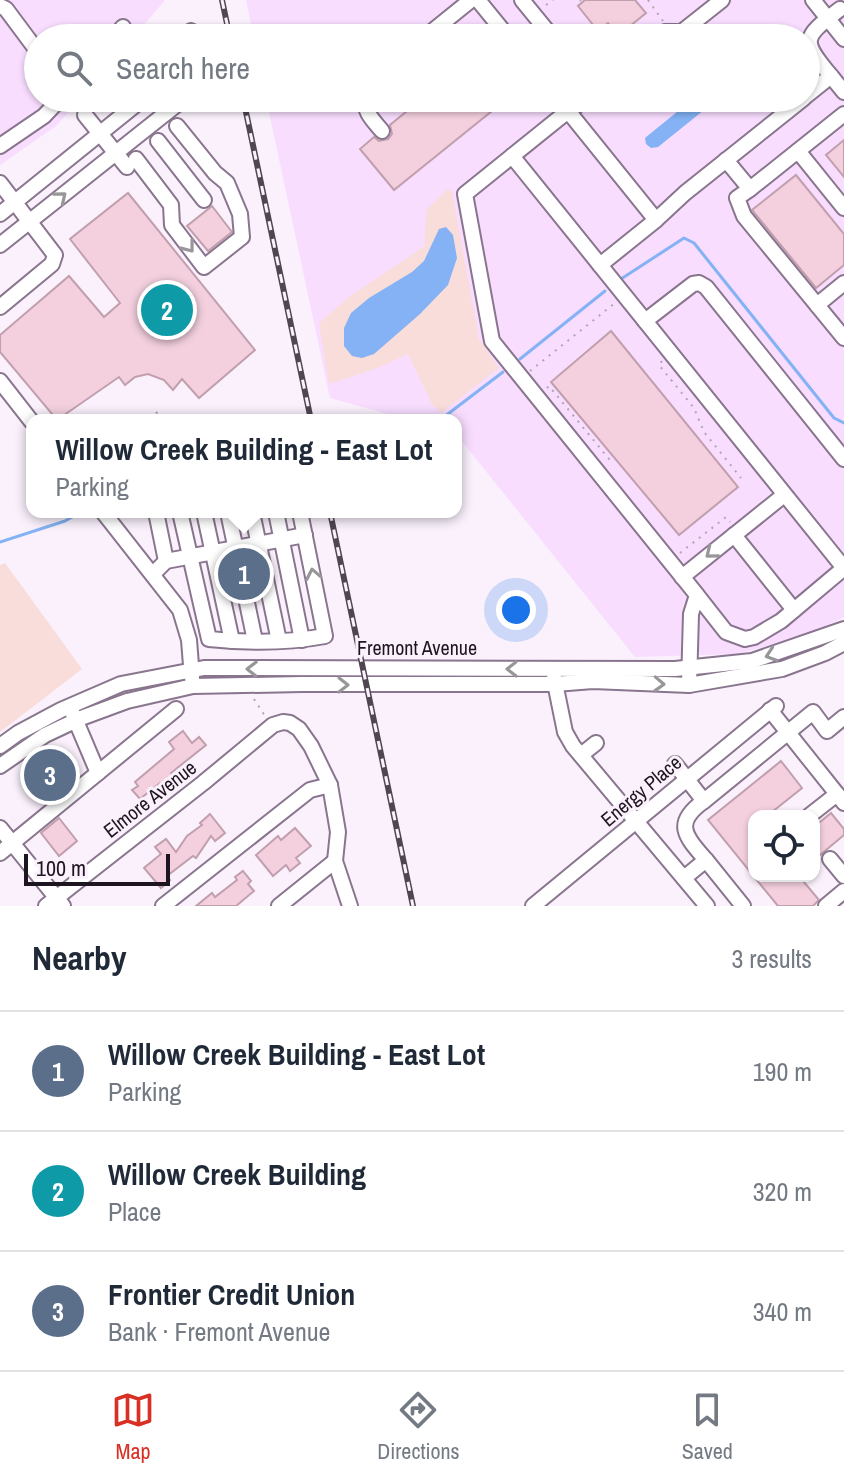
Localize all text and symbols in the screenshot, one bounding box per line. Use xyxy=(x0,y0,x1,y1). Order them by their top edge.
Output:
search box xyxy=(24,24,820,112)
icon: search xyxy=(52,46,96,90)
text: Search here xyxy=(116,48,250,88)
one-way arrow xyxy=(52,192,67,206)
one-way arrow xyxy=(179,238,193,253)
pin: 2 xyxy=(141,280,193,340)
popup xyxy=(26,414,462,518)
text: Willow Creek Building - East Lot xyxy=(55,429,433,469)
text: Parking xyxy=(55,469,129,504)
pin: 1 xyxy=(218,544,270,604)
one-way arrow xyxy=(705,544,720,558)
one-way arrow xyxy=(305,568,322,581)
your location xyxy=(496,590,536,630)
street label: Fremont Avenue xyxy=(357,634,477,661)
one-way arrow xyxy=(764,646,778,662)
one-way arrow xyxy=(245,660,258,677)
one-way arrow xyxy=(505,660,518,678)
one-way arrow xyxy=(653,675,666,692)
one-way arrow xyxy=(337,676,350,693)
pin: 3 xyxy=(24,745,76,805)
street label: Energy Place xyxy=(595,749,687,832)
street label: Elmore Avenue xyxy=(98,754,202,843)
map controls xyxy=(748,810,820,882)
button: locate xyxy=(748,810,820,882)
scale bar xyxy=(24,850,170,886)
text: 100 m xyxy=(36,853,86,883)
text: Nearby xyxy=(32,935,127,981)
text: 3 results xyxy=(731,941,812,976)
text: Willow Creek Building - East Lot xyxy=(108,1034,485,1074)
text: 1 xyxy=(52,1054,64,1089)
text: 190 m xyxy=(753,1054,812,1089)
text: Parking xyxy=(108,1074,181,1109)
text: Willow Creek Building xyxy=(108,1154,366,1194)
text: 2 xyxy=(52,1174,64,1209)
text: 320 m xyxy=(753,1174,812,1209)
text: Place xyxy=(108,1194,161,1229)
text: Frontier Credit Union xyxy=(108,1274,355,1314)
text: 3 xyxy=(52,1294,64,1329)
text: 340 m xyxy=(753,1294,812,1329)
text: Bank · Fremont Avenue xyxy=(108,1314,330,1349)
tab: Map xyxy=(111,1388,155,1466)
tab: Directions xyxy=(377,1388,460,1466)
tab: Saved xyxy=(682,1388,733,1466)

